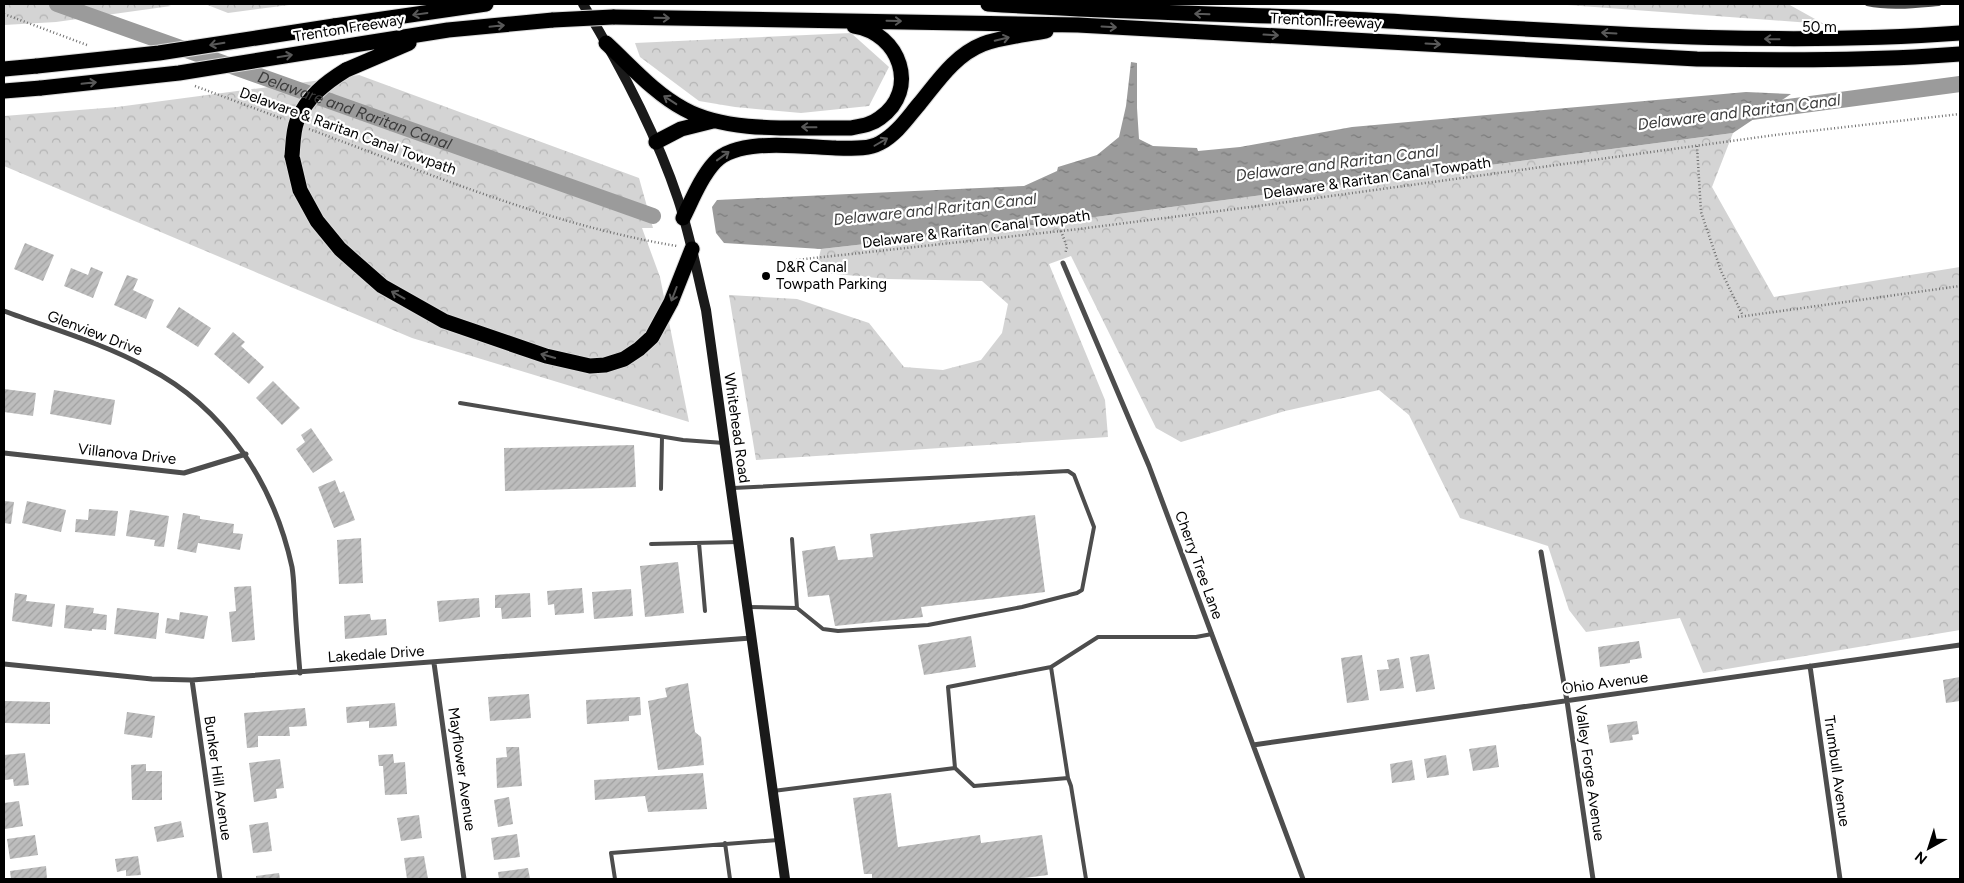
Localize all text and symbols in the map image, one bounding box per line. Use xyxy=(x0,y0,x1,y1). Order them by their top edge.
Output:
one-way arrow xyxy=(413,9,429,19)
one-way arrow xyxy=(1195,9,1211,19)
street label: Trenton Freeway xyxy=(1270,9,1382,33)
street label: Trenton Freeway xyxy=(292,10,406,46)
scale bar xyxy=(1794,10,1908,42)
one-way arrow xyxy=(654,13,670,23)
one-way arrow xyxy=(886,16,902,26)
text: 50 m xyxy=(1802,18,1837,36)
one-way arrow xyxy=(489,21,505,31)
one-way arrow xyxy=(1101,22,1117,31)
one-way arrow xyxy=(1602,29,1618,38)
one-way arrow xyxy=(1263,31,1279,40)
one-way arrow xyxy=(994,34,1010,43)
one-way arrow xyxy=(1764,34,1780,44)
one-way arrow xyxy=(209,39,225,49)
one-way arrow xyxy=(1425,40,1441,49)
one-way arrow xyxy=(277,51,293,61)
water label: Delaware and Raritan Canal xyxy=(255,67,455,153)
one-way arrow xyxy=(81,78,97,88)
street label: Delaware & Raritan Canal Towpath xyxy=(237,83,459,179)
water label: Delaware and Raritan Canal xyxy=(1637,90,1842,134)
one-way arrow xyxy=(663,95,677,105)
one-way arrow xyxy=(801,122,818,132)
one-way arrow xyxy=(874,136,888,146)
water label: Delaware and Raritan Canal xyxy=(1235,141,1440,185)
one-way arrow xyxy=(716,151,730,161)
street label: Delaware & Raritan Canal Towpath xyxy=(1262,153,1492,203)
water label: Delaware and Raritan Canal xyxy=(833,189,1038,229)
street label: Delaware & Raritan Canal Towpath xyxy=(861,206,1091,252)
place label: D&R Canal Towpath Parking xyxy=(776,258,887,293)
marker: D&R Canal Towpath Parking xyxy=(760,270,772,282)
one-way arrow xyxy=(669,286,678,301)
one-way arrow xyxy=(391,290,405,300)
street label: Glenview Drive xyxy=(45,307,145,359)
one-way arrow xyxy=(540,351,556,360)
street label: Whitehead Road xyxy=(720,372,754,484)
street label: Villanova Drive xyxy=(77,440,177,468)
street label: Cherry Tree Lane xyxy=(1171,508,1227,622)
street label: Lakedale Drive xyxy=(327,642,425,666)
street label: Ohio Avenue xyxy=(1561,668,1649,698)
street label: Valley Forge Avenue xyxy=(1572,704,1608,842)
street label: Mayflower Avenue xyxy=(444,706,480,832)
street label: Bunker Hill Avenue xyxy=(200,714,236,842)
street label: Trumbull Avenue xyxy=(1820,714,1854,828)
north arrow xyxy=(1904,823,1954,873)
text: N xyxy=(1912,848,1931,868)

